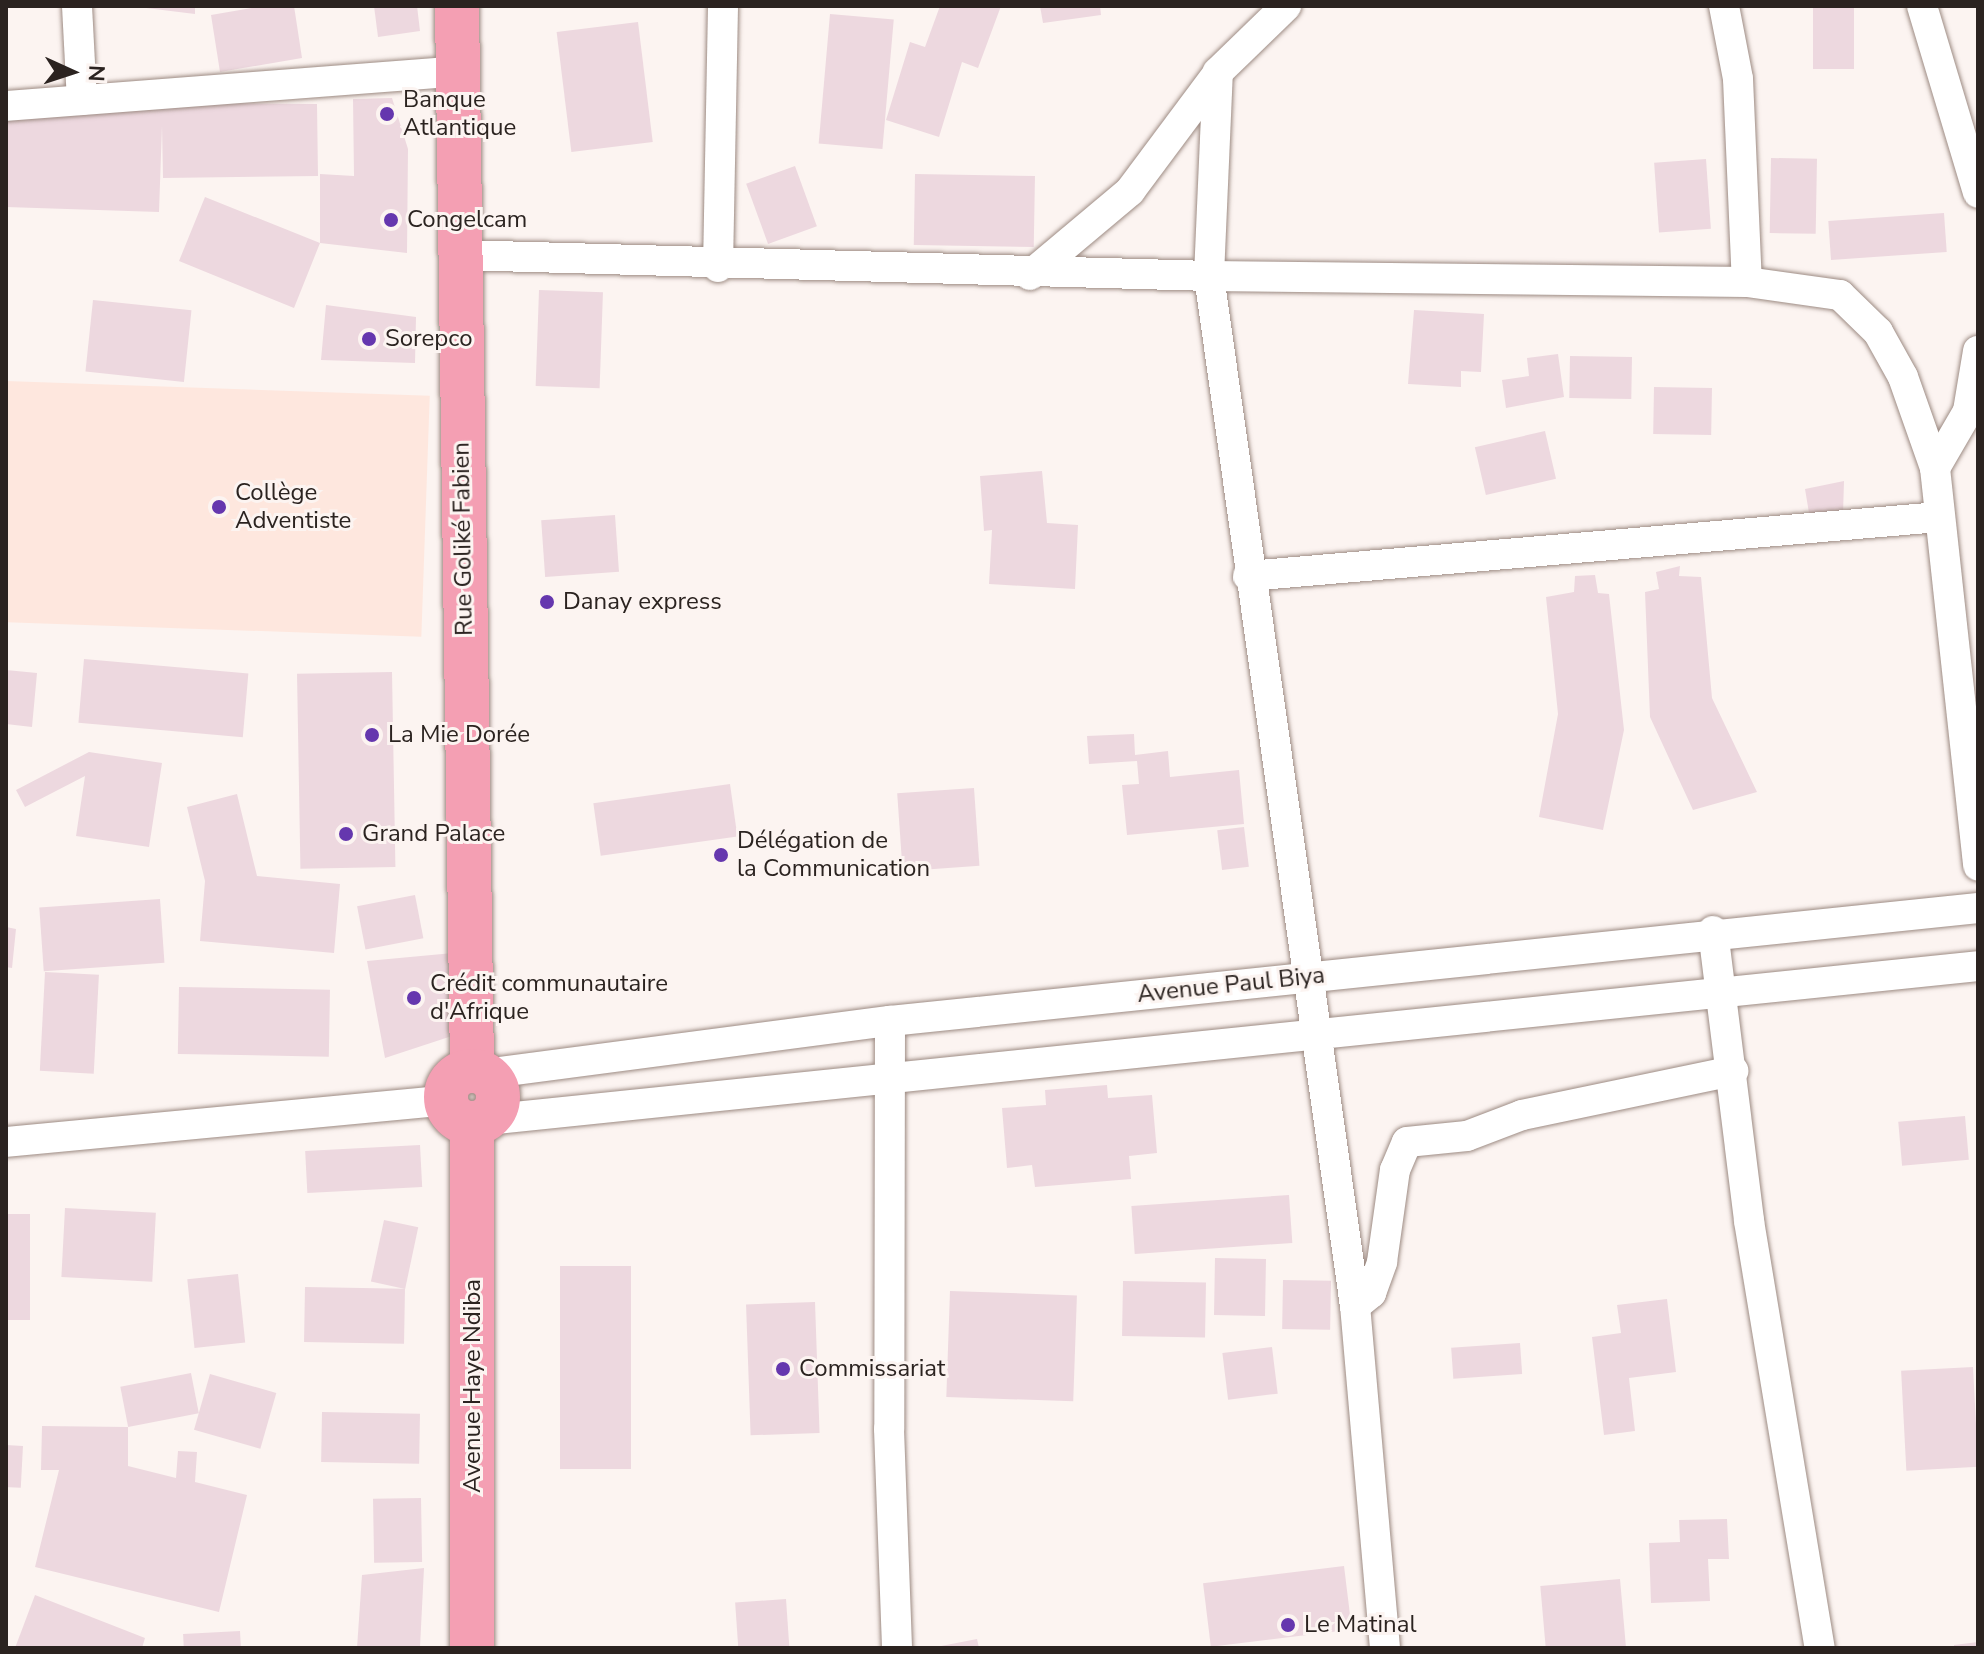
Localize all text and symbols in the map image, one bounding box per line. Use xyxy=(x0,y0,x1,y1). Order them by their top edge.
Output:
north arrow xyxy=(32,32,112,112)
text: N xyxy=(81,64,111,82)
place label: Banque Atlantique xyxy=(403,86,516,142)
marker: Banque Atlantique xyxy=(378,105,396,123)
place label: Congelcam xyxy=(407,206,527,234)
marker: Congelcam xyxy=(382,211,400,229)
place label: Sorepco xyxy=(385,325,473,353)
marker: Sorepco xyxy=(360,330,378,348)
street label: Rue Goliké Fabien xyxy=(447,442,479,636)
place label: Collège Adventiste xyxy=(235,479,351,535)
marker: Collège Adventiste xyxy=(210,498,228,516)
place label: Danay express xyxy=(563,588,722,616)
marker: Danay express xyxy=(538,593,556,611)
place label: La Mie Dorée xyxy=(388,721,530,749)
marker: La Mie Dorée xyxy=(363,726,381,744)
place label: Grand Palace xyxy=(362,820,505,848)
marker: Grand Palace xyxy=(337,825,355,843)
place label: Délégation de la Communication xyxy=(737,827,930,883)
marker: Délégation de la Communication xyxy=(712,846,730,864)
street label: Avenue Paul Biya xyxy=(1136,961,1326,1009)
place label: Crédit communautaire d'Afrique xyxy=(430,970,668,1026)
marker: Crédit communautaire d'Afrique xyxy=(405,989,423,1007)
street label: Avenue Haye Ndiba xyxy=(459,1279,487,1493)
place label: Commissariat xyxy=(799,1355,945,1383)
marker: Commissariat xyxy=(774,1360,792,1378)
place label: Le Matinal xyxy=(1304,1611,1417,1639)
marker: Le Matinal xyxy=(1279,1616,1297,1634)

